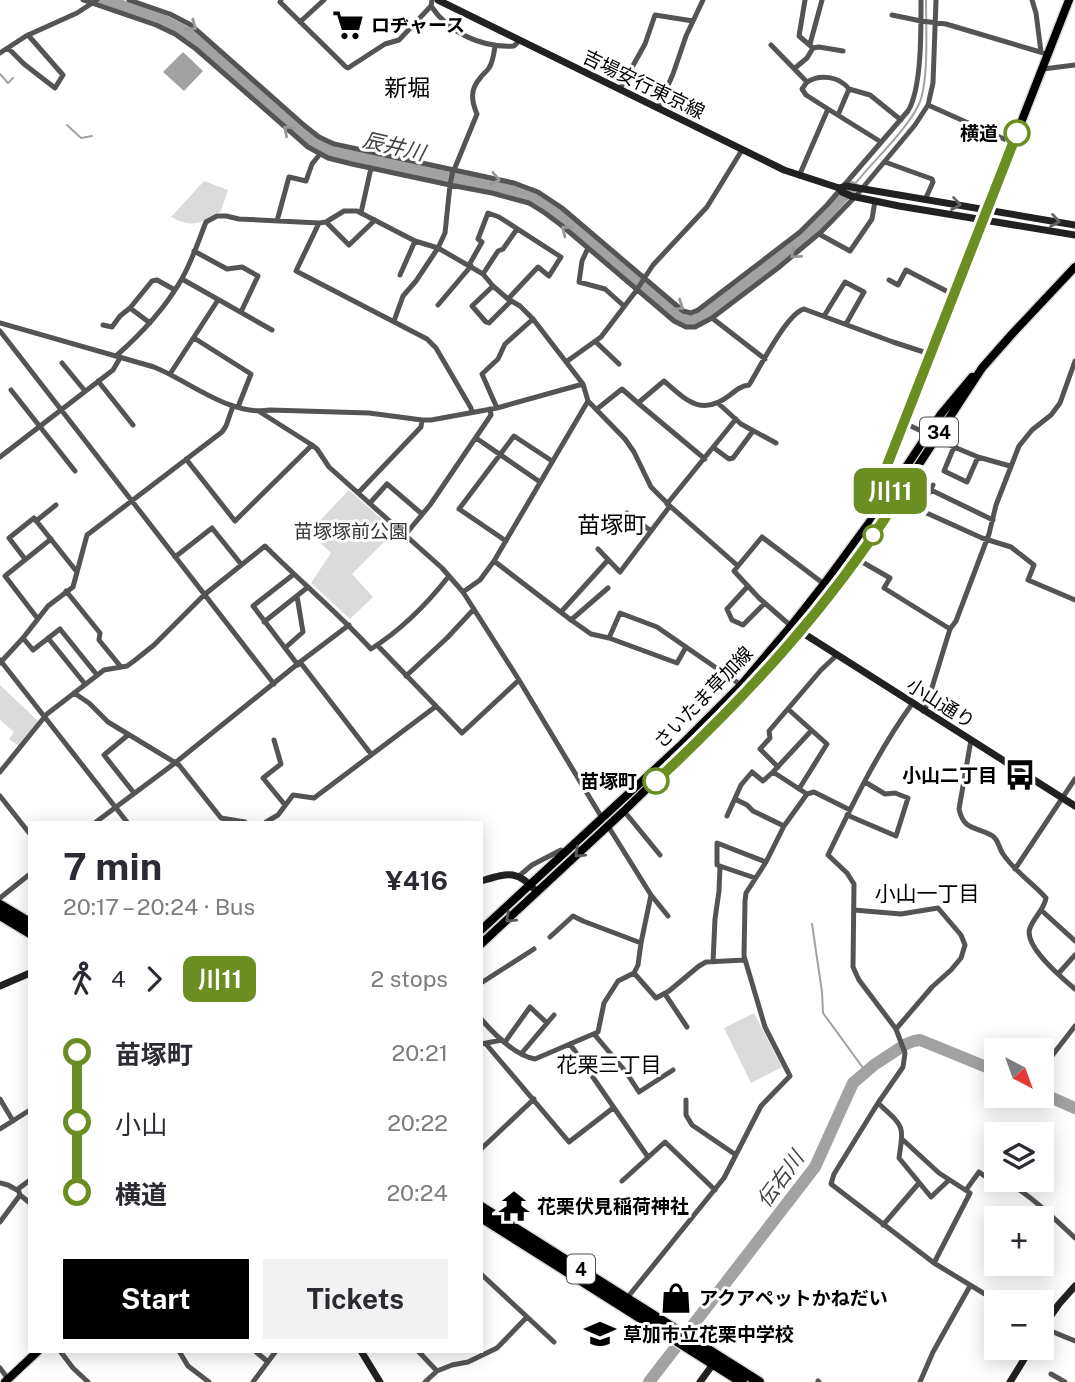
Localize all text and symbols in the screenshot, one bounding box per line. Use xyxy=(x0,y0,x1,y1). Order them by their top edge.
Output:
supermarket icon: ロヂャース xyxy=(331,8,365,42)
place label: ロヂャース xyxy=(371,14,465,36)
one-way arrow xyxy=(184,18,197,31)
street label: 吉場安行東京線 xyxy=(579,45,709,123)
district label: 新堀 xyxy=(384,74,430,101)
marker: 横道 xyxy=(1004,120,1030,146)
place label: 横道 xyxy=(960,122,998,144)
one-way arrow xyxy=(283,126,296,138)
water label: 辰井川 xyxy=(360,127,429,166)
one-way arrow xyxy=(489,171,501,186)
one-way arrow xyxy=(950,197,962,212)
one-way arrow xyxy=(1049,213,1061,228)
one-way arrow xyxy=(562,226,575,238)
one-way arrow xyxy=(790,246,803,259)
one-way arrow xyxy=(671,298,684,310)
road number: 34 xyxy=(920,418,958,446)
line badge: 川11 xyxy=(850,468,930,514)
text: 川11 xyxy=(868,477,912,505)
district label: 苗塚町 xyxy=(578,511,647,538)
park label: 苗塚塚前公園 xyxy=(294,520,408,542)
unlabelled marker xyxy=(863,525,883,545)
street label: さいたま草加線 xyxy=(649,642,757,752)
street label: 小山通り xyxy=(903,674,979,732)
bus stop icon: 小山二丁目 xyxy=(1003,758,1037,792)
place label: 小山二丁目 xyxy=(902,764,997,786)
marker: 苗塚町 xyxy=(643,768,669,794)
place label: 苗塚町 xyxy=(580,770,637,792)
text: 7 min xyxy=(63,844,162,889)
one-way arrow xyxy=(574,845,587,858)
text: ¥416 xyxy=(386,865,448,896)
district label: 小山一丁目 xyxy=(875,881,980,906)
text: 20:17 – 20:24 · Bus xyxy=(63,893,255,920)
one-way arrow xyxy=(505,910,518,923)
icon: walk xyxy=(63,960,101,998)
icon: forward xyxy=(135,960,173,998)
text: 4 xyxy=(111,965,125,992)
text: 川11 xyxy=(197,965,242,993)
text: 2 stops xyxy=(370,965,448,992)
north arrow xyxy=(984,1038,1054,1108)
map controls xyxy=(984,1038,1054,1360)
text: 苗塚町 xyxy=(115,1039,193,1070)
text: 20:21 xyxy=(392,1039,448,1066)
district label: 花栗三丁目 xyxy=(557,1052,662,1077)
text: 小山 xyxy=(115,1109,167,1140)
text: 20:22 xyxy=(387,1109,448,1136)
button: layers xyxy=(984,1122,1054,1192)
water label: 伝右川 xyxy=(751,1145,810,1212)
text: 横道 xyxy=(115,1179,167,1210)
text: 20:24 xyxy=(386,1179,448,1206)
temple icon: 花栗伏見稲荷神社 xyxy=(497,1189,531,1223)
place label: 花栗伏見稲荷神社 xyxy=(537,1195,689,1217)
button: + xyxy=(984,1206,1054,1276)
road number: 4 xyxy=(567,1254,595,1284)
button: Start xyxy=(63,1259,249,1339)
button: Tickets xyxy=(263,1259,448,1339)
shop icon: アクアペットかねだい xyxy=(659,1281,693,1315)
place label: アクアペットかねだい xyxy=(699,1287,888,1309)
button: − xyxy=(984,1290,1054,1360)
school or university icon: 草加市立花栗中学校 xyxy=(583,1317,617,1351)
place label: 草加市立花栗中学校 xyxy=(623,1323,794,1345)

